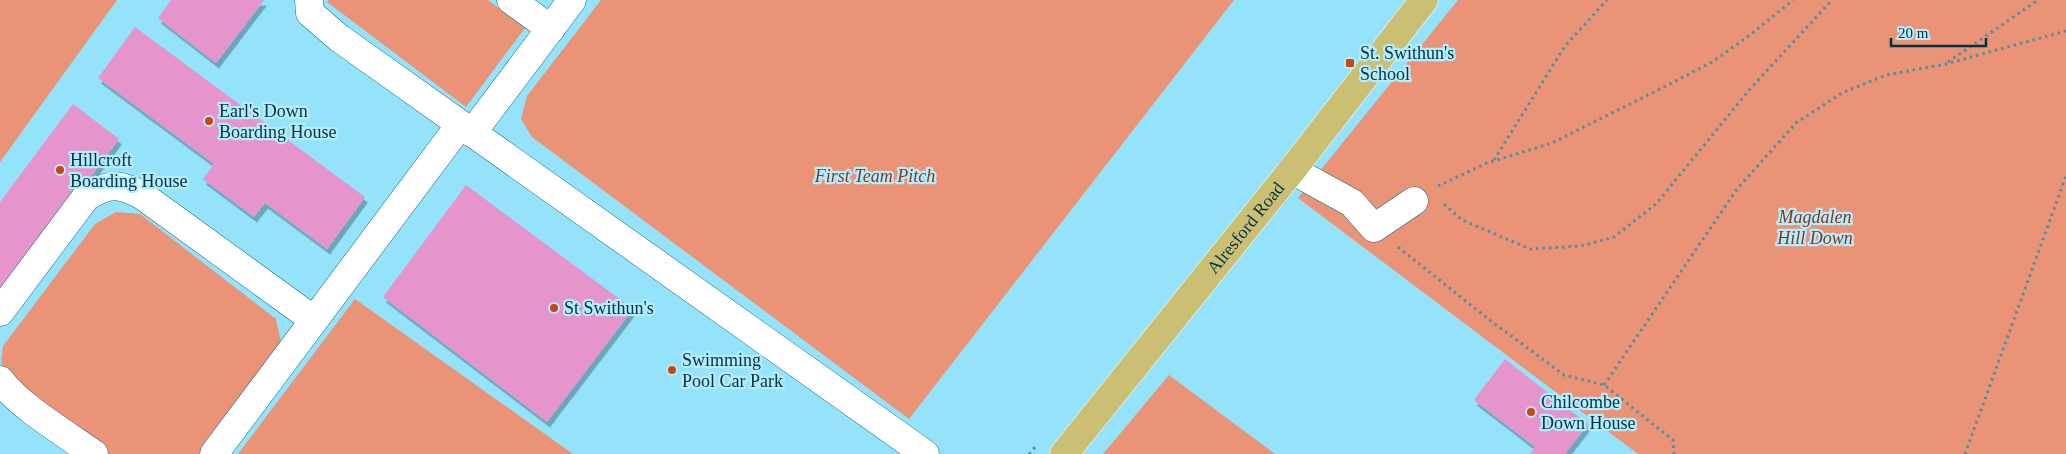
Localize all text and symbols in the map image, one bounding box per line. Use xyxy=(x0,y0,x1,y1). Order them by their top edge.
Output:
scale bar xyxy=(1891,15,1986,47)
text: 20 m xyxy=(1898,25,1929,41)
place label: St. Swithun's School xyxy=(1360,43,1454,84)
marker: St. Swithun's School xyxy=(1344,57,1356,69)
place label: Earl's Down Boarding House xyxy=(219,101,336,142)
marker: Earl's Down Boarding House xyxy=(203,115,215,127)
place label: Hillcroft Boarding House xyxy=(70,150,187,191)
marker: Hillcroft Boarding House xyxy=(54,164,66,176)
park label: First Team Pitch xyxy=(814,166,935,186)
street label: Alresford Road xyxy=(1203,178,1288,278)
park label: Magdalen Hill Down xyxy=(1776,207,1853,248)
place label: St Swithun's xyxy=(564,298,654,318)
marker: St Swithun's xyxy=(548,302,560,314)
place label: Swimming Pool Car Park xyxy=(682,350,783,391)
marker: Swimming Pool Car Park xyxy=(666,364,678,376)
place label: Chilcombe Down House xyxy=(1541,392,1636,433)
marker: Chilcombe Down House xyxy=(1525,406,1537,418)

